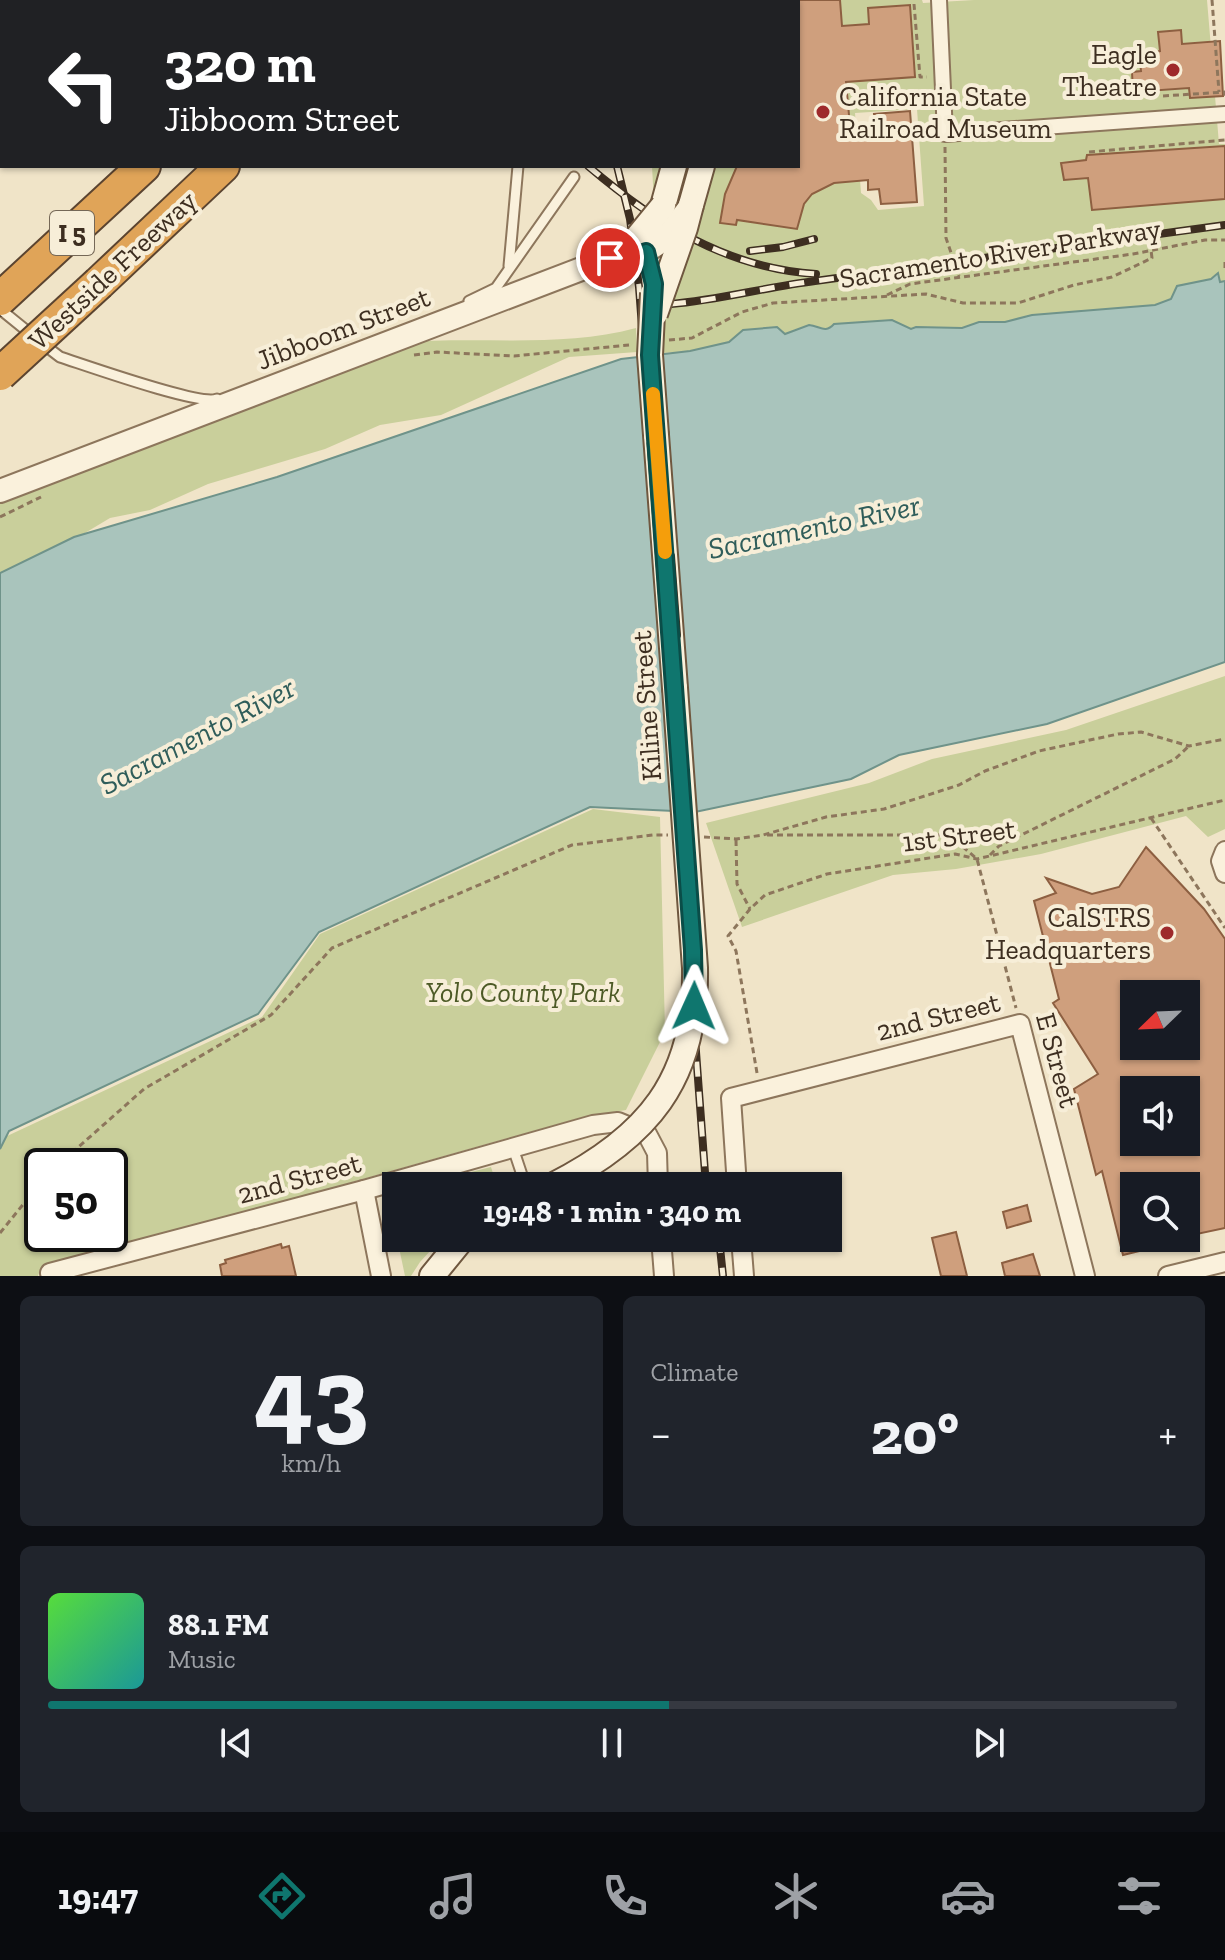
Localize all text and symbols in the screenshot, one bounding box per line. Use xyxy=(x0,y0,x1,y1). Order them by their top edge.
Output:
text: 320 m xyxy=(164,29,316,96)
icon: left xyxy=(32,32,136,136)
place label: Eagle Theatre xyxy=(1062,38,1157,103)
marker: Eagle Theatre xyxy=(1164,61,1182,79)
place label: California State Railroad Museum xyxy=(839,80,1052,145)
text: Jibboom Street xyxy=(164,97,399,140)
marker: California State Railroad Museum xyxy=(814,103,832,121)
street label: Westside Freeway xyxy=(21,184,204,357)
road number: I 5 xyxy=(50,211,94,255)
street label: Sacramento River Parkway xyxy=(837,212,1164,295)
pin xyxy=(576,224,644,292)
icon: arrive xyxy=(588,236,632,280)
street label: Jibboom Street xyxy=(252,280,435,377)
water label: Sacramento River xyxy=(705,487,924,567)
street label: Kiline Street xyxy=(625,629,668,782)
water label: Sacramento River xyxy=(93,669,301,803)
street label: 1st Street xyxy=(901,812,1018,859)
place label: CalSTRS Headquarters xyxy=(985,901,1151,966)
marker: CalSTRS Headquarters xyxy=(1158,924,1176,942)
position arrow xyxy=(652,964,736,1048)
park label: Yolo County Park xyxy=(425,976,621,1009)
north arrow xyxy=(1120,980,1200,1060)
map controls xyxy=(1120,980,1200,1252)
street label: 2nd Street xyxy=(873,985,1004,1048)
street label: E Street xyxy=(1029,1009,1086,1112)
button: sound xyxy=(1120,1076,1200,1156)
street label: 2nd Street xyxy=(234,1146,365,1211)
speed limit sign: 50 xyxy=(24,1148,128,1252)
button: search xyxy=(1120,1172,1200,1252)
text: 19:48 · 1 min · 340 m xyxy=(483,1194,741,1230)
text: 43 xyxy=(254,1332,369,1457)
text: Climate xyxy=(651,1356,738,1388)
text: 20° xyxy=(871,1397,959,1469)
text: − xyxy=(651,1407,671,1460)
text: + xyxy=(1158,1407,1177,1460)
text: km/h xyxy=(282,1447,341,1479)
text: 88.1 FM xyxy=(168,1607,269,1643)
text: Music xyxy=(168,1643,236,1675)
icon: previous xyxy=(214,1721,258,1765)
icon: pause xyxy=(590,1721,634,1765)
icon: next xyxy=(967,1721,1011,1765)
icon: directions xyxy=(254,1868,310,1924)
icon: music xyxy=(425,1868,481,1924)
icon: phone xyxy=(597,1868,653,1924)
icon: climate xyxy=(768,1868,824,1924)
icon: car xyxy=(940,1868,996,1924)
icon: filters xyxy=(1111,1868,1167,1924)
text: 19:47 xyxy=(58,1875,138,1918)

